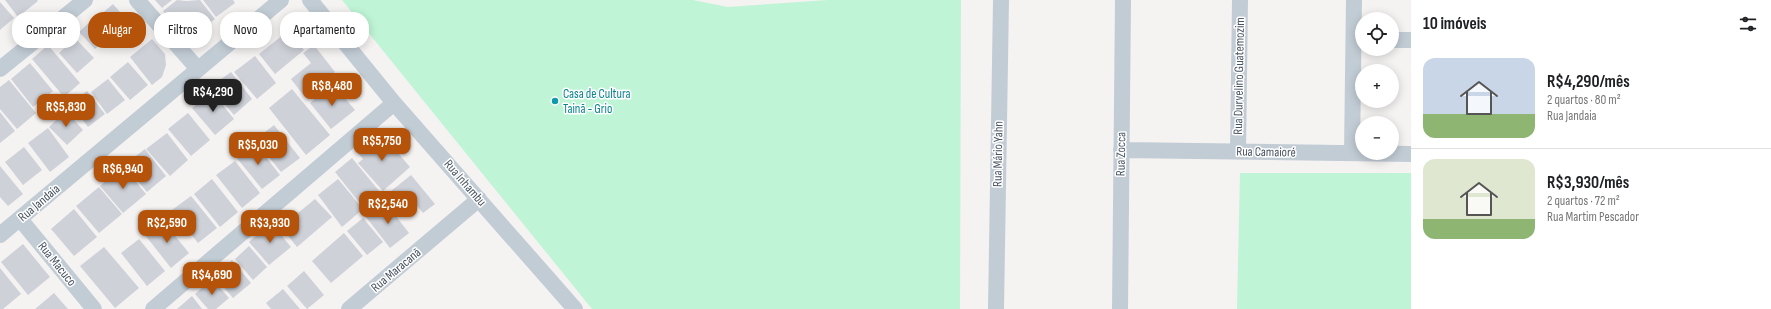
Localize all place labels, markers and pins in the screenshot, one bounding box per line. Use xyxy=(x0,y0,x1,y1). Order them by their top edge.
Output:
pin: R$8,480 xyxy=(295,73,369,107)
pin: R$4,290 xyxy=(176,79,250,113)
place label: Casa de Cultura Tainã - Grio xyxy=(563,86,631,117)
pin: R$5,830 xyxy=(29,94,103,128)
marker: Casa de Cultura Tainã - Grio xyxy=(550,96,560,106)
pin: R$5,750 xyxy=(345,128,419,162)
pin: R$5,030 xyxy=(221,132,295,166)
pin: R$6,940 xyxy=(86,156,160,190)
pin: R$2,540 xyxy=(351,191,425,225)
pin: R$2,590 xyxy=(130,210,204,244)
pin: R$3,930 xyxy=(233,210,307,244)
pin: R$4,690 xyxy=(175,262,249,296)

